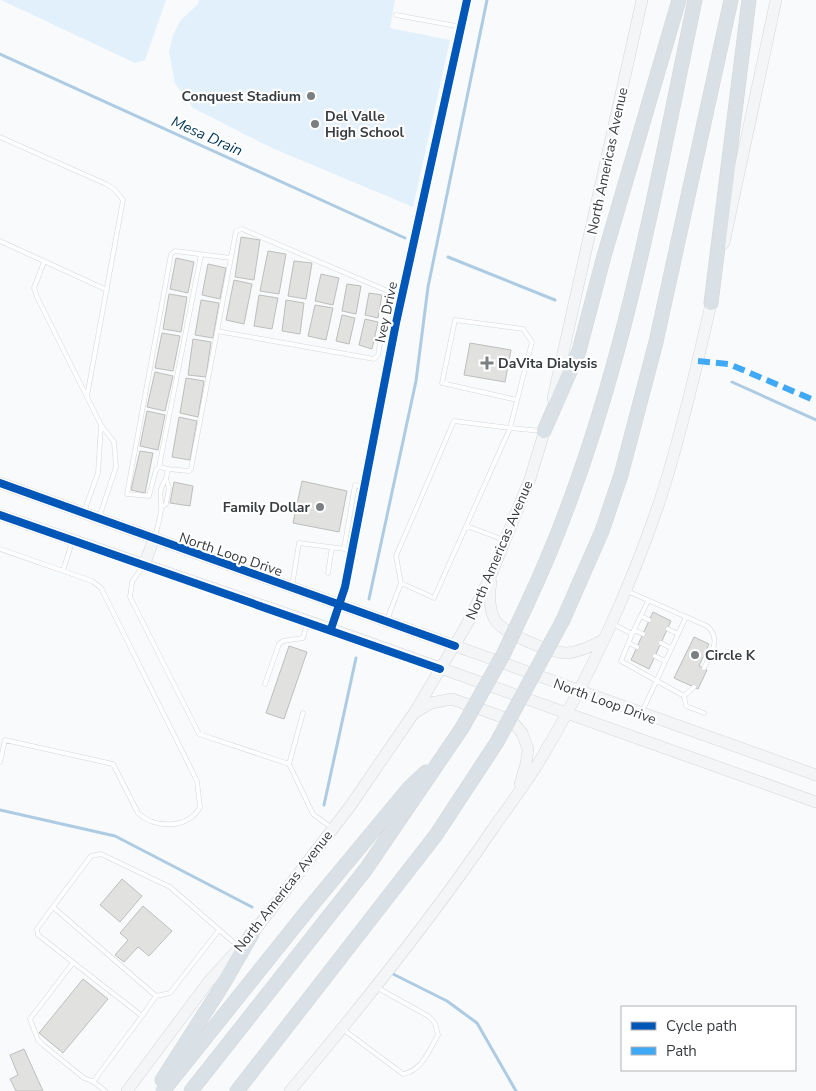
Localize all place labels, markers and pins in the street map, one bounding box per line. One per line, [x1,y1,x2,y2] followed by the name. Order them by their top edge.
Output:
[182,87,301,106] place label: Conquest Stadium
[305,90,317,102] marker: Conquest Stadium
[325,107,405,142] place label: Del Valle High School
[309,118,321,130] marker: Del Valle High School
[498,354,597,373] place label: DaVita Dialysis
[480,356,494,370] marker: DaVita Dialysis
[223,498,310,517] place label: Family Dollar
[314,501,326,513] marker: Family Dollar
[705,646,756,665] place label: Circle K
[689,649,701,661] marker: Circle K

